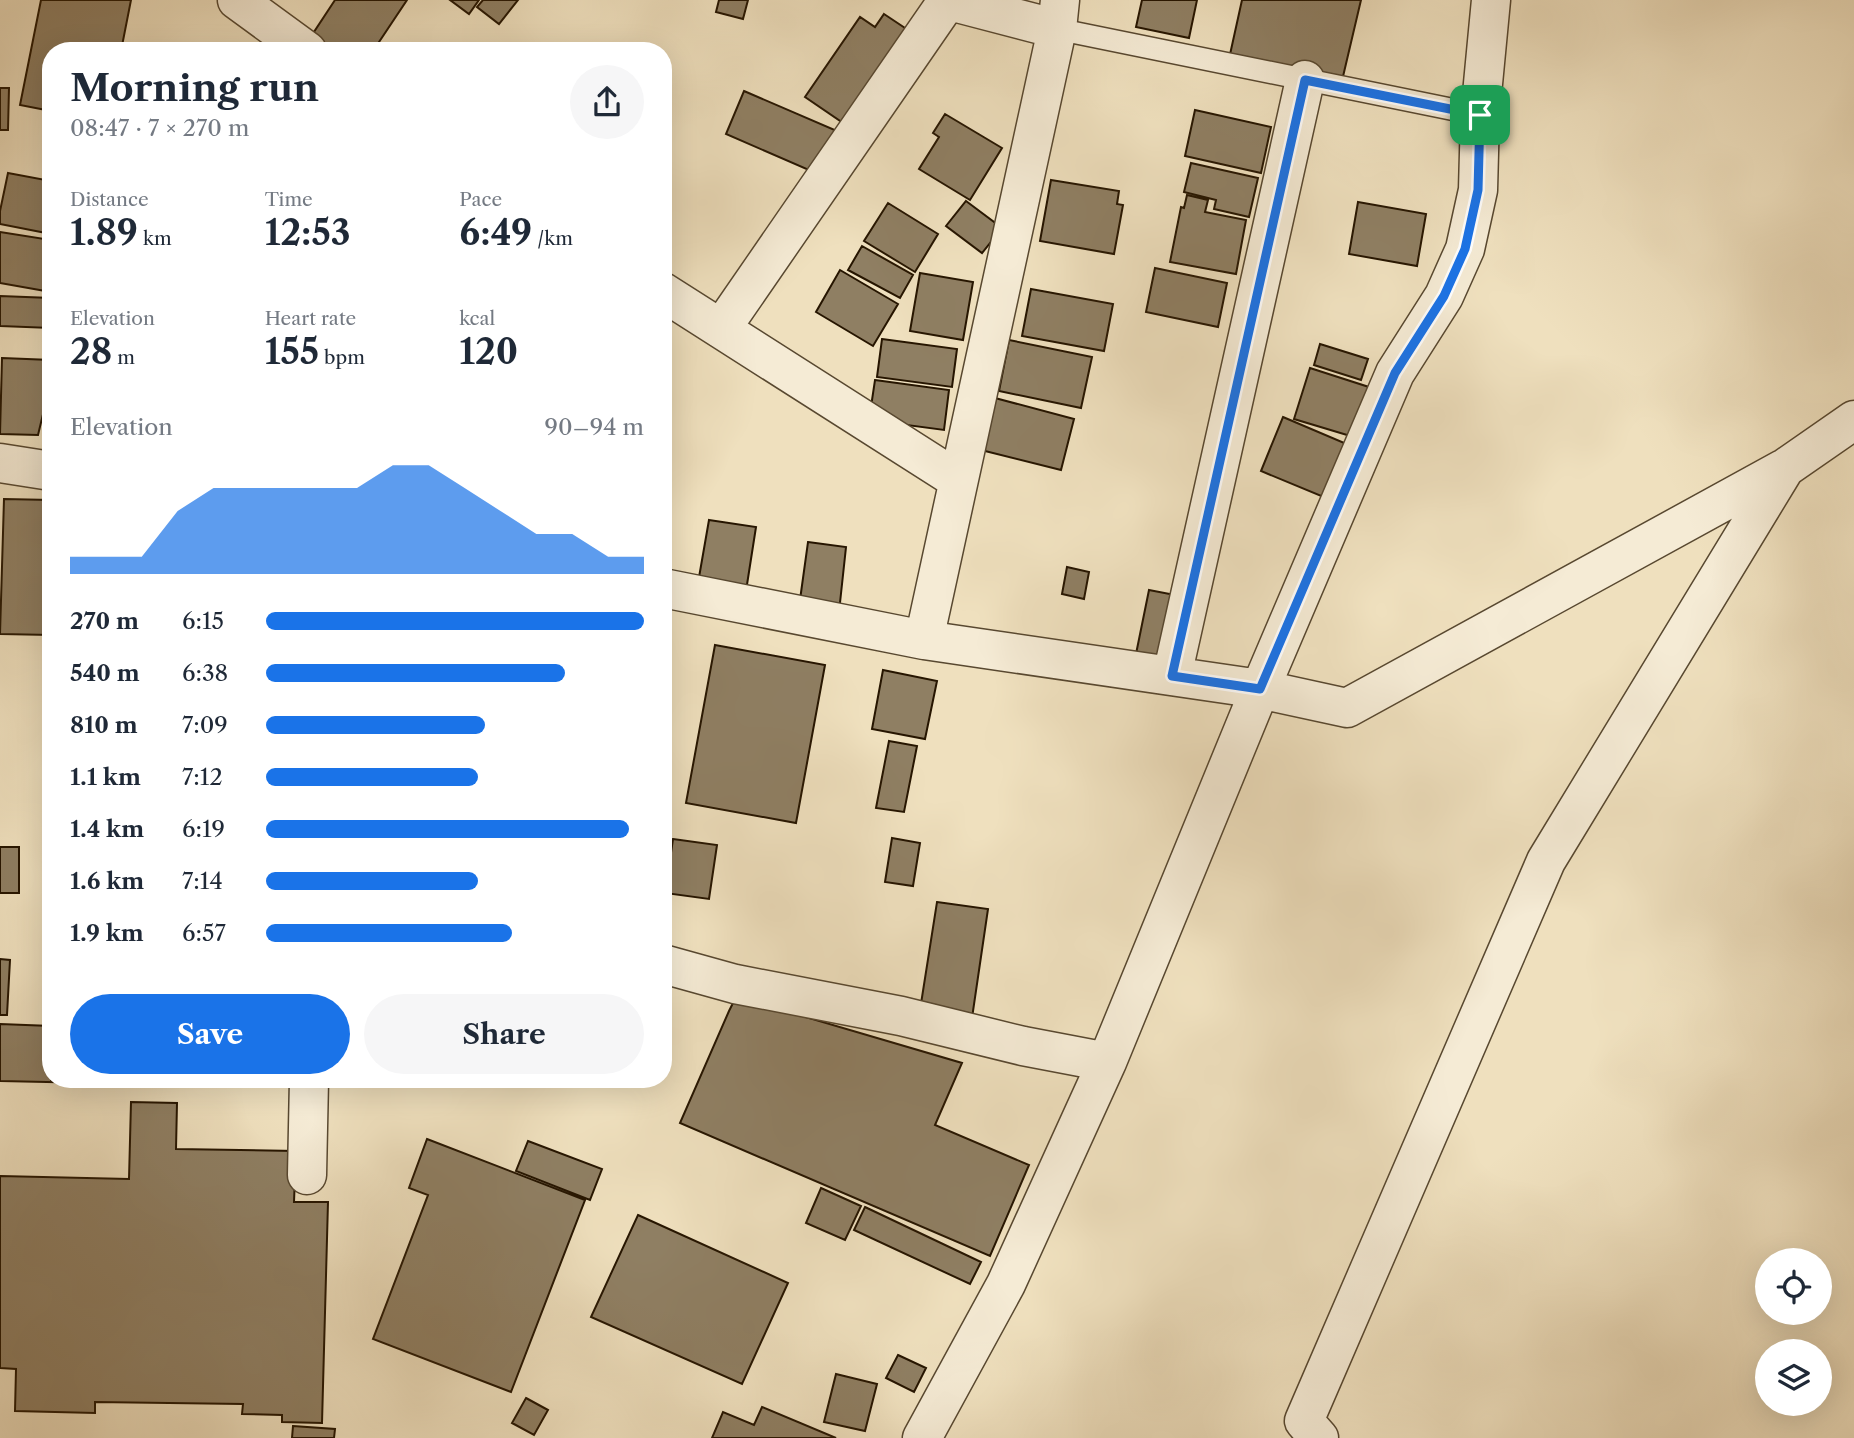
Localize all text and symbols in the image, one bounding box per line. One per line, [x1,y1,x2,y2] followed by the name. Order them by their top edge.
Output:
[70,64,319,111] text: Morning run
[570,65,644,139] button: share
[1450,85,1510,145] pin
[1461,96,1499,134] icon: arrive
[70,114,249,142] text: 08:47 · 7 × 270 m
[70,188,149,211] text: Distance
[265,188,313,211] text: Time
[459,188,502,211] text: Pace
[70,211,138,254] text: 1.89
[265,211,351,254] text: 12:53
[459,211,532,254] text: 6:49
[138,227,172,250] text: km
[532,227,573,250] text: /km
[70,307,155,330] text: Elevation
[265,307,356,330] text: Heart rate
[459,307,495,330] text: kcal
[70,330,112,373] text: 28
[265,330,319,373] text: 155
[459,330,518,373] text: 120
[112,346,135,369] text: m
[319,346,365,369] text: bpm
[70,413,173,441] text: Elevation
[545,413,644,441] text: 90–94 m
[70,607,139,635] text: 270 m
[182,607,224,635] text: 6:15
[70,659,140,687] text: 540 m
[182,659,228,687] text: 6:38
[70,711,138,739] text: 810 m
[182,711,228,739] text: 7:09
[70,763,141,791] text: 1.1 km
[182,763,223,791] text: 7:12
[70,815,144,843] text: 1.4 km
[182,815,225,843] text: 6:19
[70,867,144,895] text: 1.6 km
[182,867,223,895] text: 7:14
[70,919,144,947] text: 1.9 km
[182,919,226,947] text: 6:57
[70,994,350,1074] button: Save
[364,994,644,1074] button: Share
[1755,1248,1832,1416] map controls
[1755,1248,1832,1325] button: locate
[1755,1339,1832,1416] button: layers

